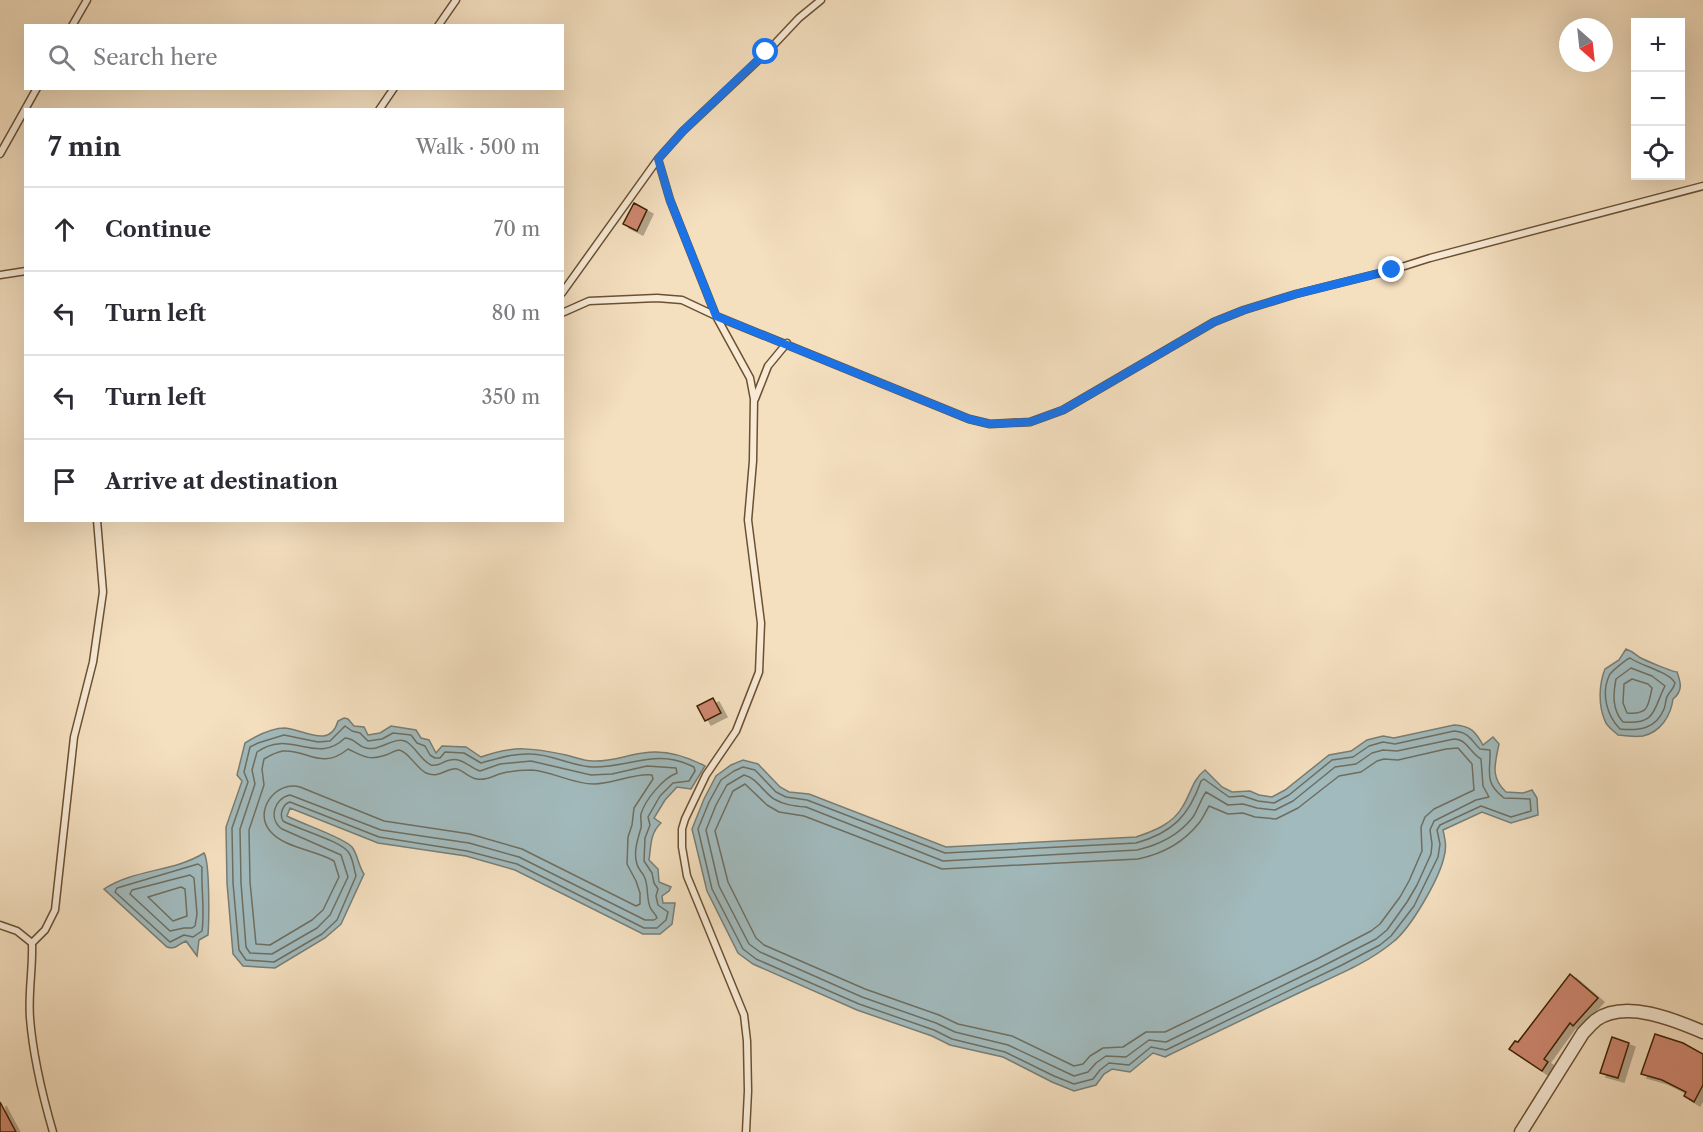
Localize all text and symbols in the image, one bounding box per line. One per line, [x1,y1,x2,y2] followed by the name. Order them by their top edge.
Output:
[1559,18,1613,72] north arrow
[1631,18,1685,180] map controls
[1631,18,1685,72] button: +
[24,24,564,90] search box
[752,38,778,64] route start
[45,41,78,74] icon: search
[93,44,218,71] text: Search here
[1631,72,1685,126] button: −
[1631,126,1685,180] button: locate
[48,131,121,163] text: 7 min
[416,135,540,159] text: Walk · 500 m
[48,213,81,246] icon: ahead
[105,216,211,243] text: Continue
[494,217,540,241] text: 70 m
[1378,256,1404,282] route end
[48,297,81,330] icon: left
[105,300,206,327] text: Turn left
[492,301,540,325] text: 80 m
[48,381,81,414] icon: left
[105,384,206,411] text: Turn left
[482,385,540,409] text: 350 m
[48,465,81,498] icon: arrive
[105,468,338,495] text: Arrive at destination

